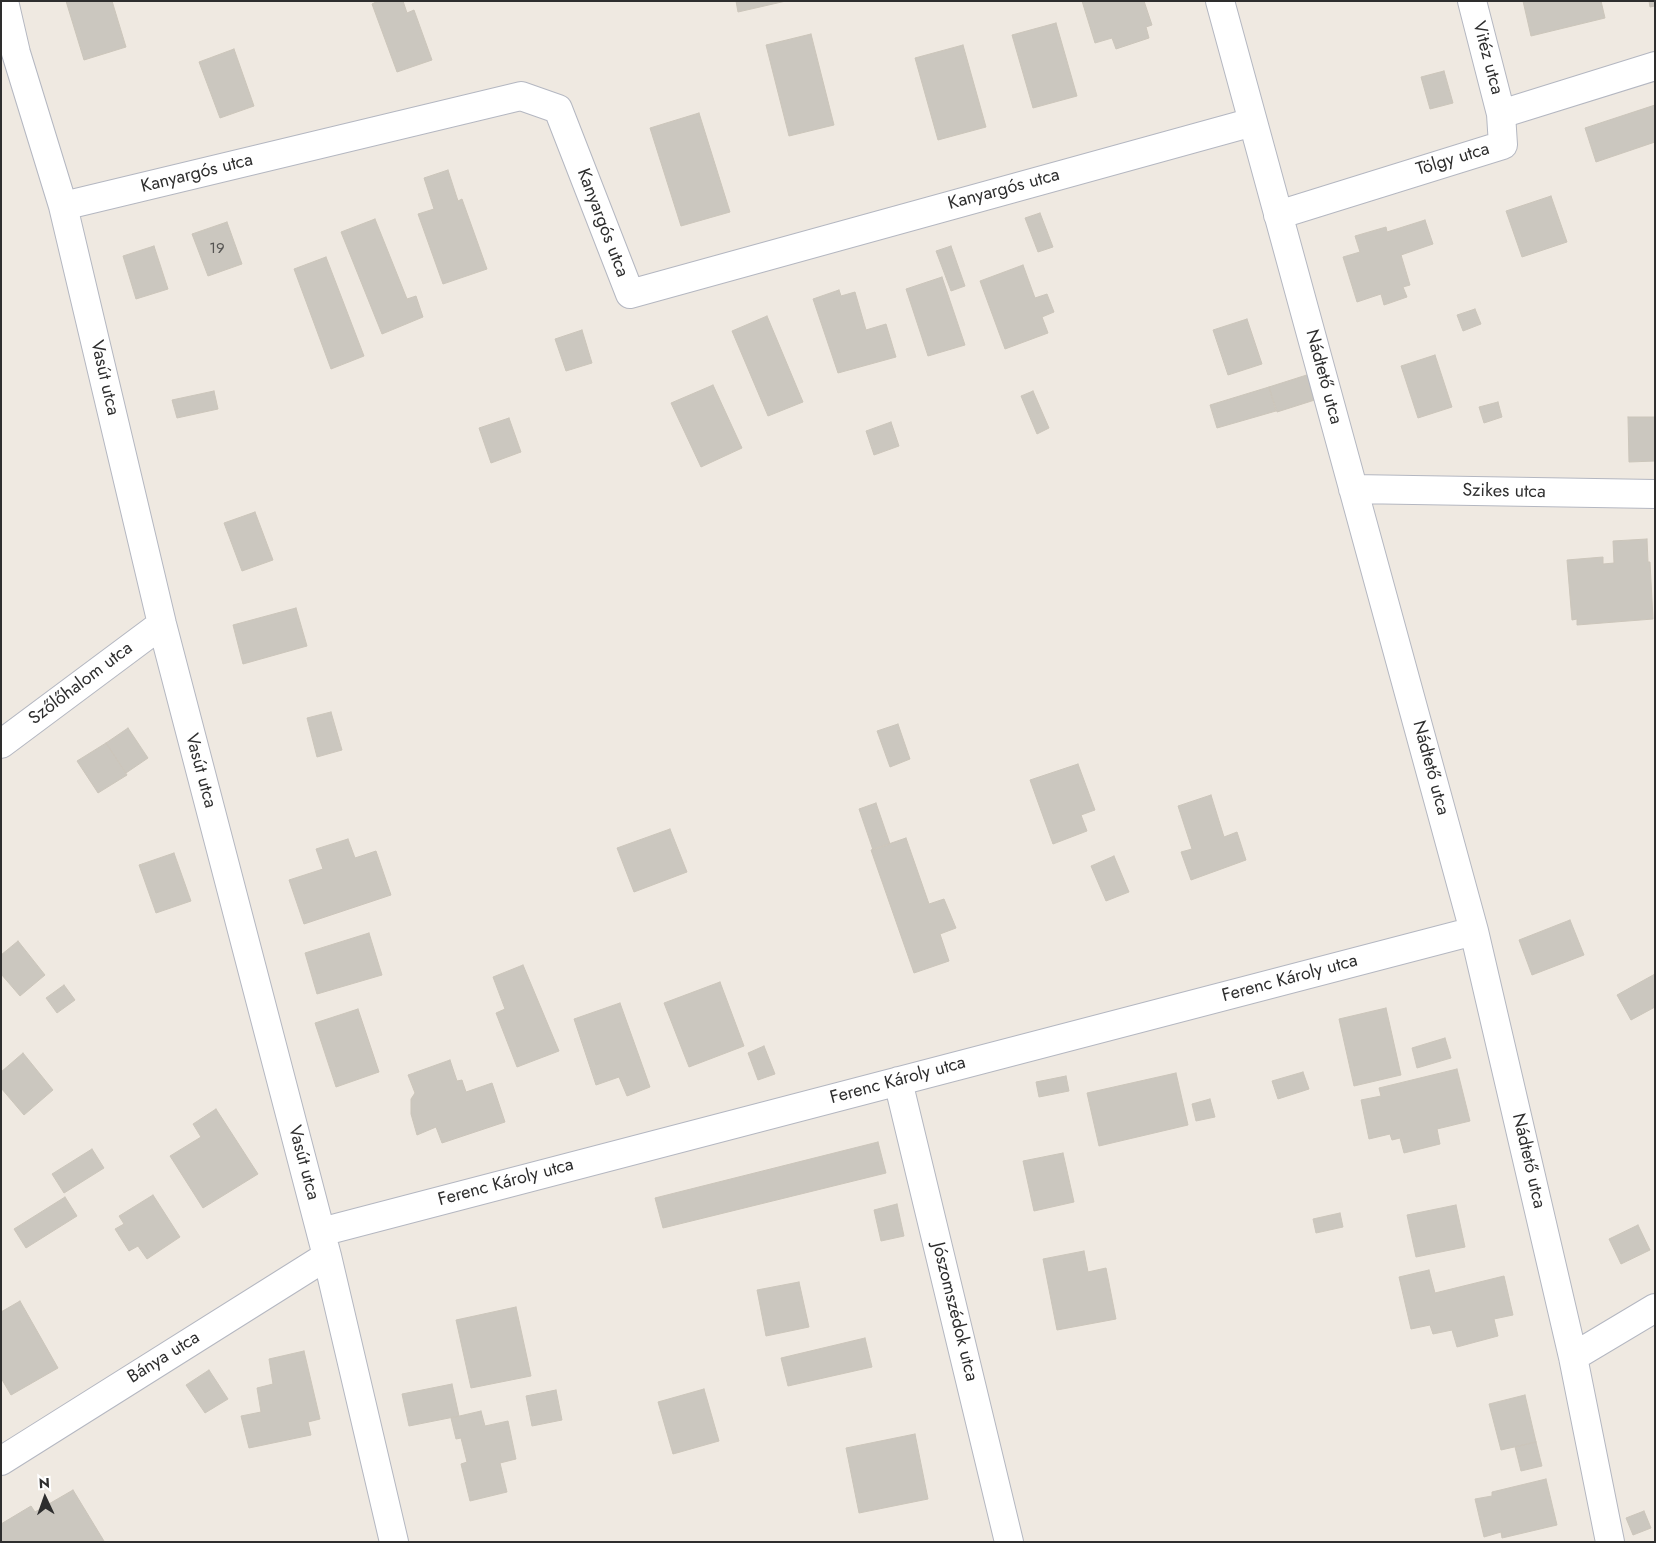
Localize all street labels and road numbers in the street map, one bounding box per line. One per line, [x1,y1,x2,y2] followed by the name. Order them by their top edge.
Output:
[1467,19,1507,97] street label: Vitéz utca
[1414,139,1492,181] street label: Tölgy utca
[139,150,255,198] street label: Kanyargós utca
[946,165,1062,215] street label: Kanyargós utca
[571,166,633,280] street label: Kanyargós utca
[1300,327,1346,427] street label: Nádtető utca
[85,338,123,418] street label: Vasút utca
[1462,480,1546,504] street label: Szikes utca
[25,638,137,730] street label: Szőlőhalom utca
[1407,718,1453,818] street label: Nádtető utca
[180,731,220,811] street label: Vasút utca
[1220,951,1360,1007] street label: Ferenc Károly utca
[828,1053,968,1109] street label: Ferenc Károly utca
[1507,1111,1549,1211] street label: Nádtető utca
[283,1123,323,1203] street label: Vasút utca
[436,1155,576,1211] street label: Ferenc Károly utca
[926,1240,982,1384] street label: Jószomszédok utca
[124,1327,204,1389] street label: Bánya utca

